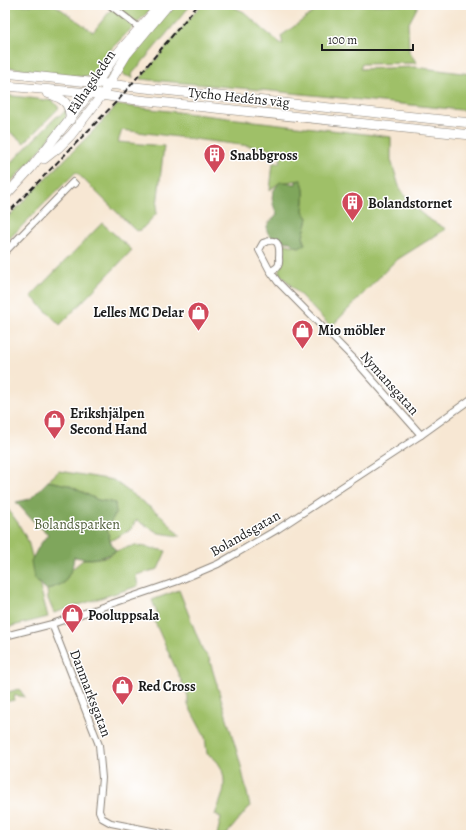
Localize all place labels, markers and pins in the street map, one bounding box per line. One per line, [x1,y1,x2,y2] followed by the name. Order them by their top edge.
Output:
[201,142,227,175] building icon: Snabbgross
[230,146,298,165] place label: Snabbgross
[340,190,366,223] building icon: Bolandstornet
[368,194,452,213] place label: Bolandstornet
[186,299,212,332] shop icon: Lelles MC Delar
[93,303,184,322] place label: Lelles MC Delar
[290,317,316,350] shop icon: Mio möbler
[318,321,386,340] place label: Mio möbler
[70,404,148,439] place label: Erikshjälpen Second Hand
[42,408,68,441] shop icon: Erikshjälpen Second Hand
[59,602,85,635] shop icon: Pooluppsala
[88,606,160,625] place label: Pooluppsala
[109,673,135,706] shop icon: Red Cross
[138,677,196,696] place label: Red Cross

